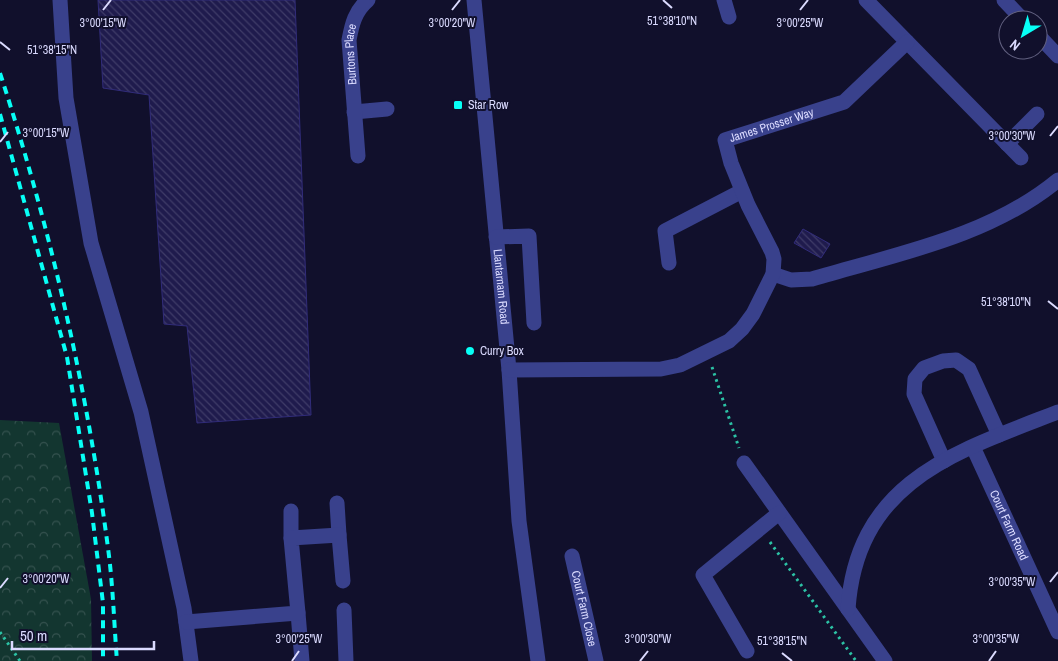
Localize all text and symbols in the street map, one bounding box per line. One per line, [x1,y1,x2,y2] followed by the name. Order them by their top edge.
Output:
[998,10,1048,60] north arrow
[647,13,697,29] text: 51°38'10"N
[80,15,127,31] text: 3°00'15"W
[429,15,476,31] text: 3°00'20"W
[777,15,824,31] text: 3°00'25"W
[341,22,360,86] street label: Burtons Place
[1006,36,1024,55] text: N
[27,42,77,58] text: 51°38'15"N
[468,97,509,113] place label: Star Row
[452,99,464,111] marker: Star Row
[727,104,816,146] street label: James Prosser Way
[23,125,70,141] text: 3°00'15"W
[989,128,1036,144] text: 3°00'30"W
[490,248,513,325] street label: Llantarnam Road
[981,294,1031,310] text: 51°38'10"N
[480,343,524,359] place label: Curry Box
[464,345,476,357] marker: Curry Box
[986,487,1032,563] street label: Court Farm Road
[568,569,600,648] street label: Court Farm Close
[23,571,70,587] text: 3°00'20"W
[989,574,1036,590] text: 3°00'35"W
[12,618,155,650] scale bar
[20,625,47,646] text: 50 m
[276,631,323,647] text: 3°00'25"W
[625,631,672,647] text: 3°00'30"W
[973,631,1020,647] text: 3°00'35"W
[757,633,807,649] text: 51°38'15"N

